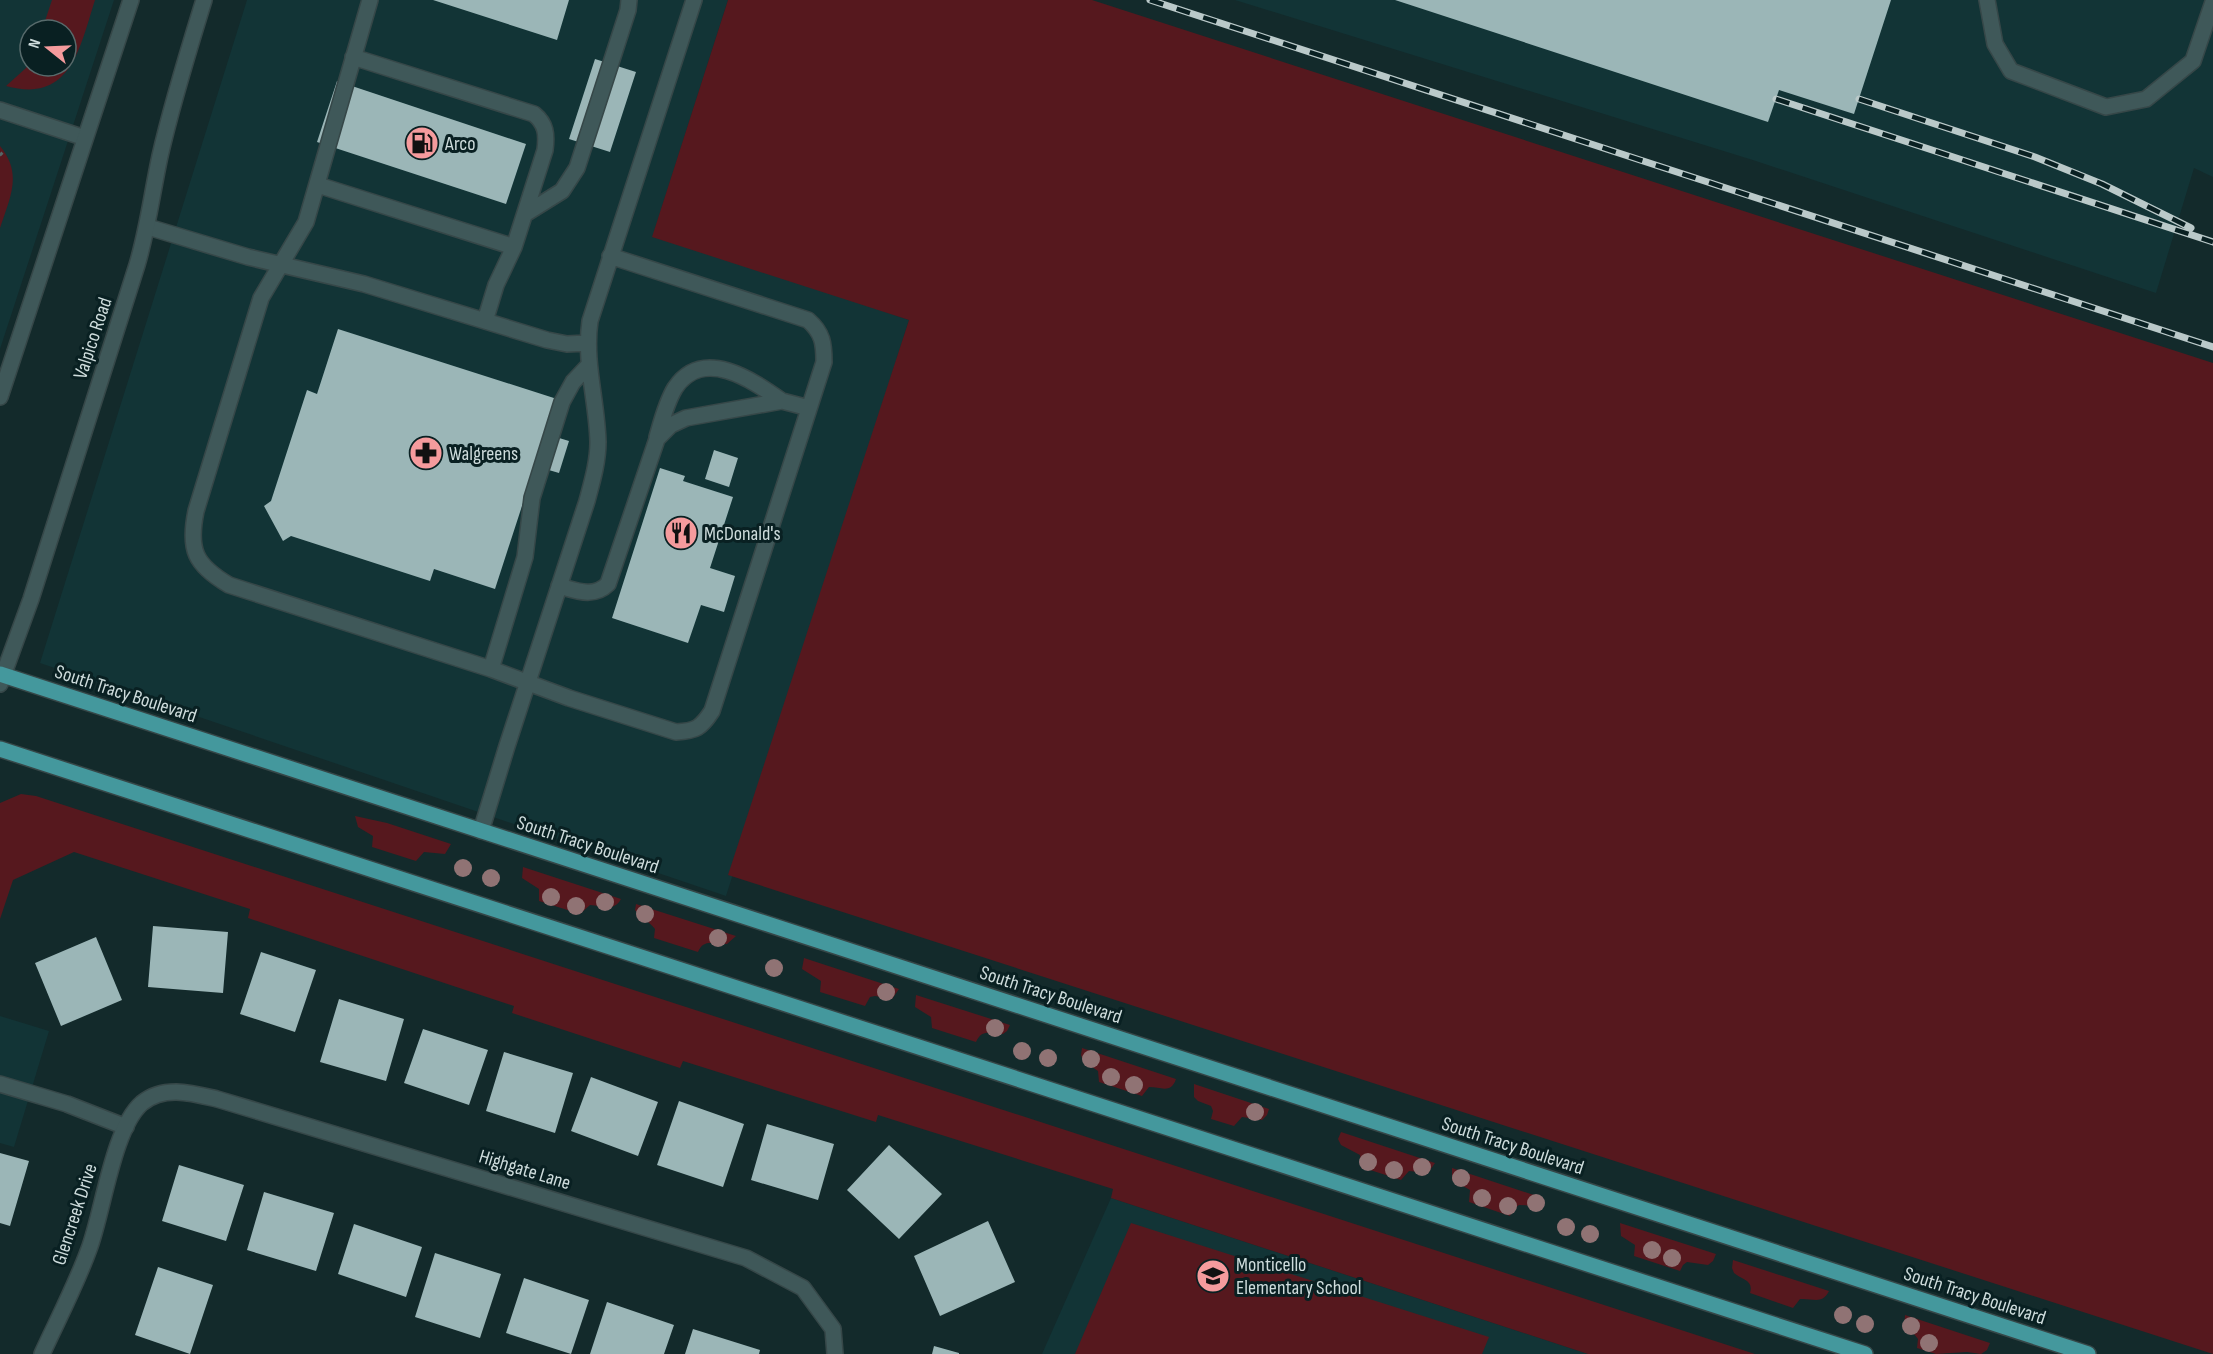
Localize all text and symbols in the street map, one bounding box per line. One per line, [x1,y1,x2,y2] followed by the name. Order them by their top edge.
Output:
[18,18,78,78] north arrow
[25,37,46,51] text: N
[404,125,440,161] fuel station icon: Arco
[444,132,476,156] place label: Arco
[68,294,117,382] street label: Valpico Road
[408,435,444,471] pharmacy icon: Walgreens
[449,442,518,466] place label: Walgreens
[663,515,699,551] restaurant icon: McDonald's
[704,522,781,546] place label: McDonald's
[52,660,200,728] street label: South Tracy Boulevard
[514,811,662,879] street label: South Tracy Boulevard
[977,961,1125,1029] street label: South Tracy Boulevard
[1439,1112,1587,1180] street label: South Tracy Boulevard
[476,1145,573,1195] street label: Highgate Lane
[47,1160,103,1268] street label: Glencreek Drive
[1236,1253,1362,1300] place label: Monticello Elementary School
[1195,1258,1231,1294] school or university icon: Monticello Elementary School
[1901,1262,2049,1330] street label: South Tracy Boulevard

